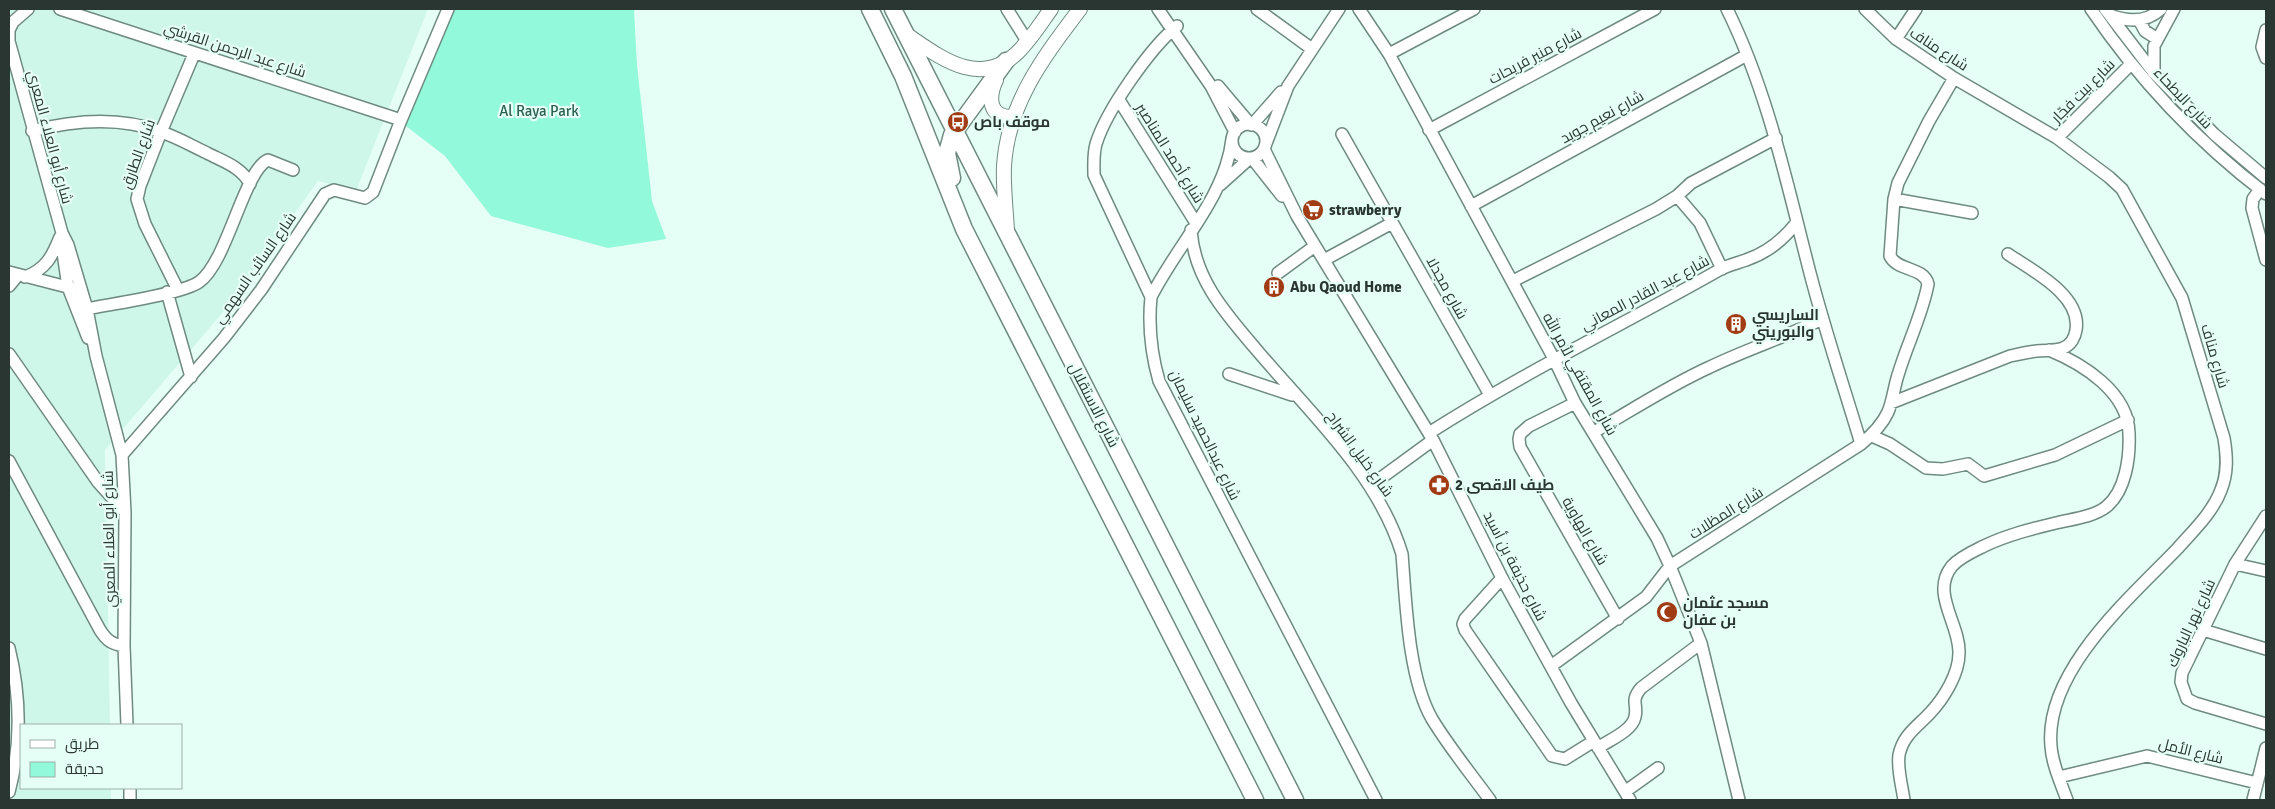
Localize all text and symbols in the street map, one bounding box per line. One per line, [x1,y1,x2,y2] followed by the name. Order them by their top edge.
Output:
[161,19,308,84] street label: شارع عبد الرحمن القرشي
[1905,23,1972,76] street label: شارع مناف
[1485,24,1586,90] street label: شارع منير فريحات
[2047,55,2120,129] street label: شارع بيت فجّار
[2148,63,2216,134] street label: شارع البطحاء
[21,68,77,206] street label: شارع أبو العلاء المعري
[1557,87,1648,149] street label: شارع نعيم جويد
[1130,98,1209,207] street label: شارع أحمد المناصير
[499,102,579,120] park label: Al Raya Park
[946,110,970,134] bus stop icon: موقف باص
[974,113,1050,131] place label: موقف باص
[117,117,161,192] street label: شارع الطارق
[1301,198,1325,222] supermarket icon: strawberry
[1329,201,1402,219] place label: strawberry
[210,209,303,329] street label: شارع السائب السهمي
[1578,251,1714,337] street label: شارع عبد القادر المعاني
[1421,254,1472,323] street label: شارع مجدلا
[1262,275,1286,299] building icon: Abu Qaoud Home
[1290,278,1402,296] place label: Abu Qaoud Home
[1752,306,1819,344] place label: الساريسي والبوريني
[1536,309,1622,440] street label: شارع المقتفي لأمر الله
[1724,312,1748,336] building icon: الساريسي والبوريني
[2195,322,2233,391] street label: شارع مناف
[1063,360,1123,451] street label: شارع الاستقلال
[1164,367,1244,504] street label: شارع عبدالحميد سليمان
[1321,408,1397,502] street label: شارع خليل الشراح
[98,470,122,608] street label: شارع أبو العلاء المعري
[1427,473,1451,497] pharmacy icon: طيف الاقصى 2
[1455,476,1554,494] place label: طيف الاقصى 2
[1686,483,1767,545] street label: شارع المظلات
[1557,494,1612,569] street label: شارع الهاوية
[1478,508,1551,625] street label: شارع حذيفة بن أسيد
[2163,576,2221,671] street label: شارع نهر الباروك
[1683,594,1769,629] place label: مسجد عثمان بن عفان
[1655,600,1679,624] mosque icon: مسجد عثمان بن عفان
[20,724,182,789] legend
[2156,734,2225,770] street label: شارع الأمل
[65,735,99,754] text: طريق
[65,760,104,778] text: حديقة

